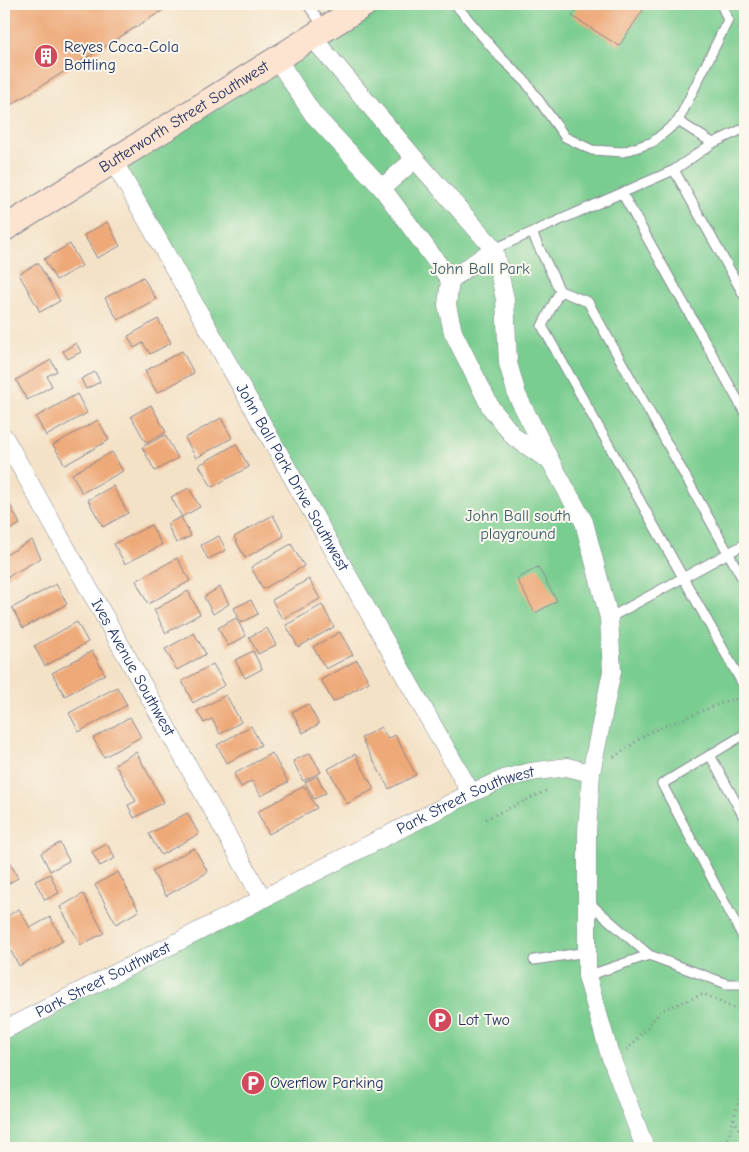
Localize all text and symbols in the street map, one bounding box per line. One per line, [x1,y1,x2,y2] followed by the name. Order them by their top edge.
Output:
[64,38,179,74] place label: Reyes Coca-Cola Bottling
[33,43,59,69] building icon: Reyes Coca-Cola Bottling
[96,57,272,176] street label: Butterworth Street Southwest
[430,260,530,278] park label: John Ball Park
[232,380,353,574] street label: John Ball Park Drive Southwest
[465,507,571,543] park label: John Ball south playground
[87,596,179,739] street label: Ives Avenue Southwest
[394,763,536,838] street label: Park Street Southwest
[33,938,174,1021] street label: Park Street Southwest
[427,1007,453,1033] parking icon: Lot Two
[458,1011,510,1029] place label: Lot Two
[240,1070,266,1096] parking icon: Overflow Parking
[270,1074,384,1092] place label: Overflow Parking

